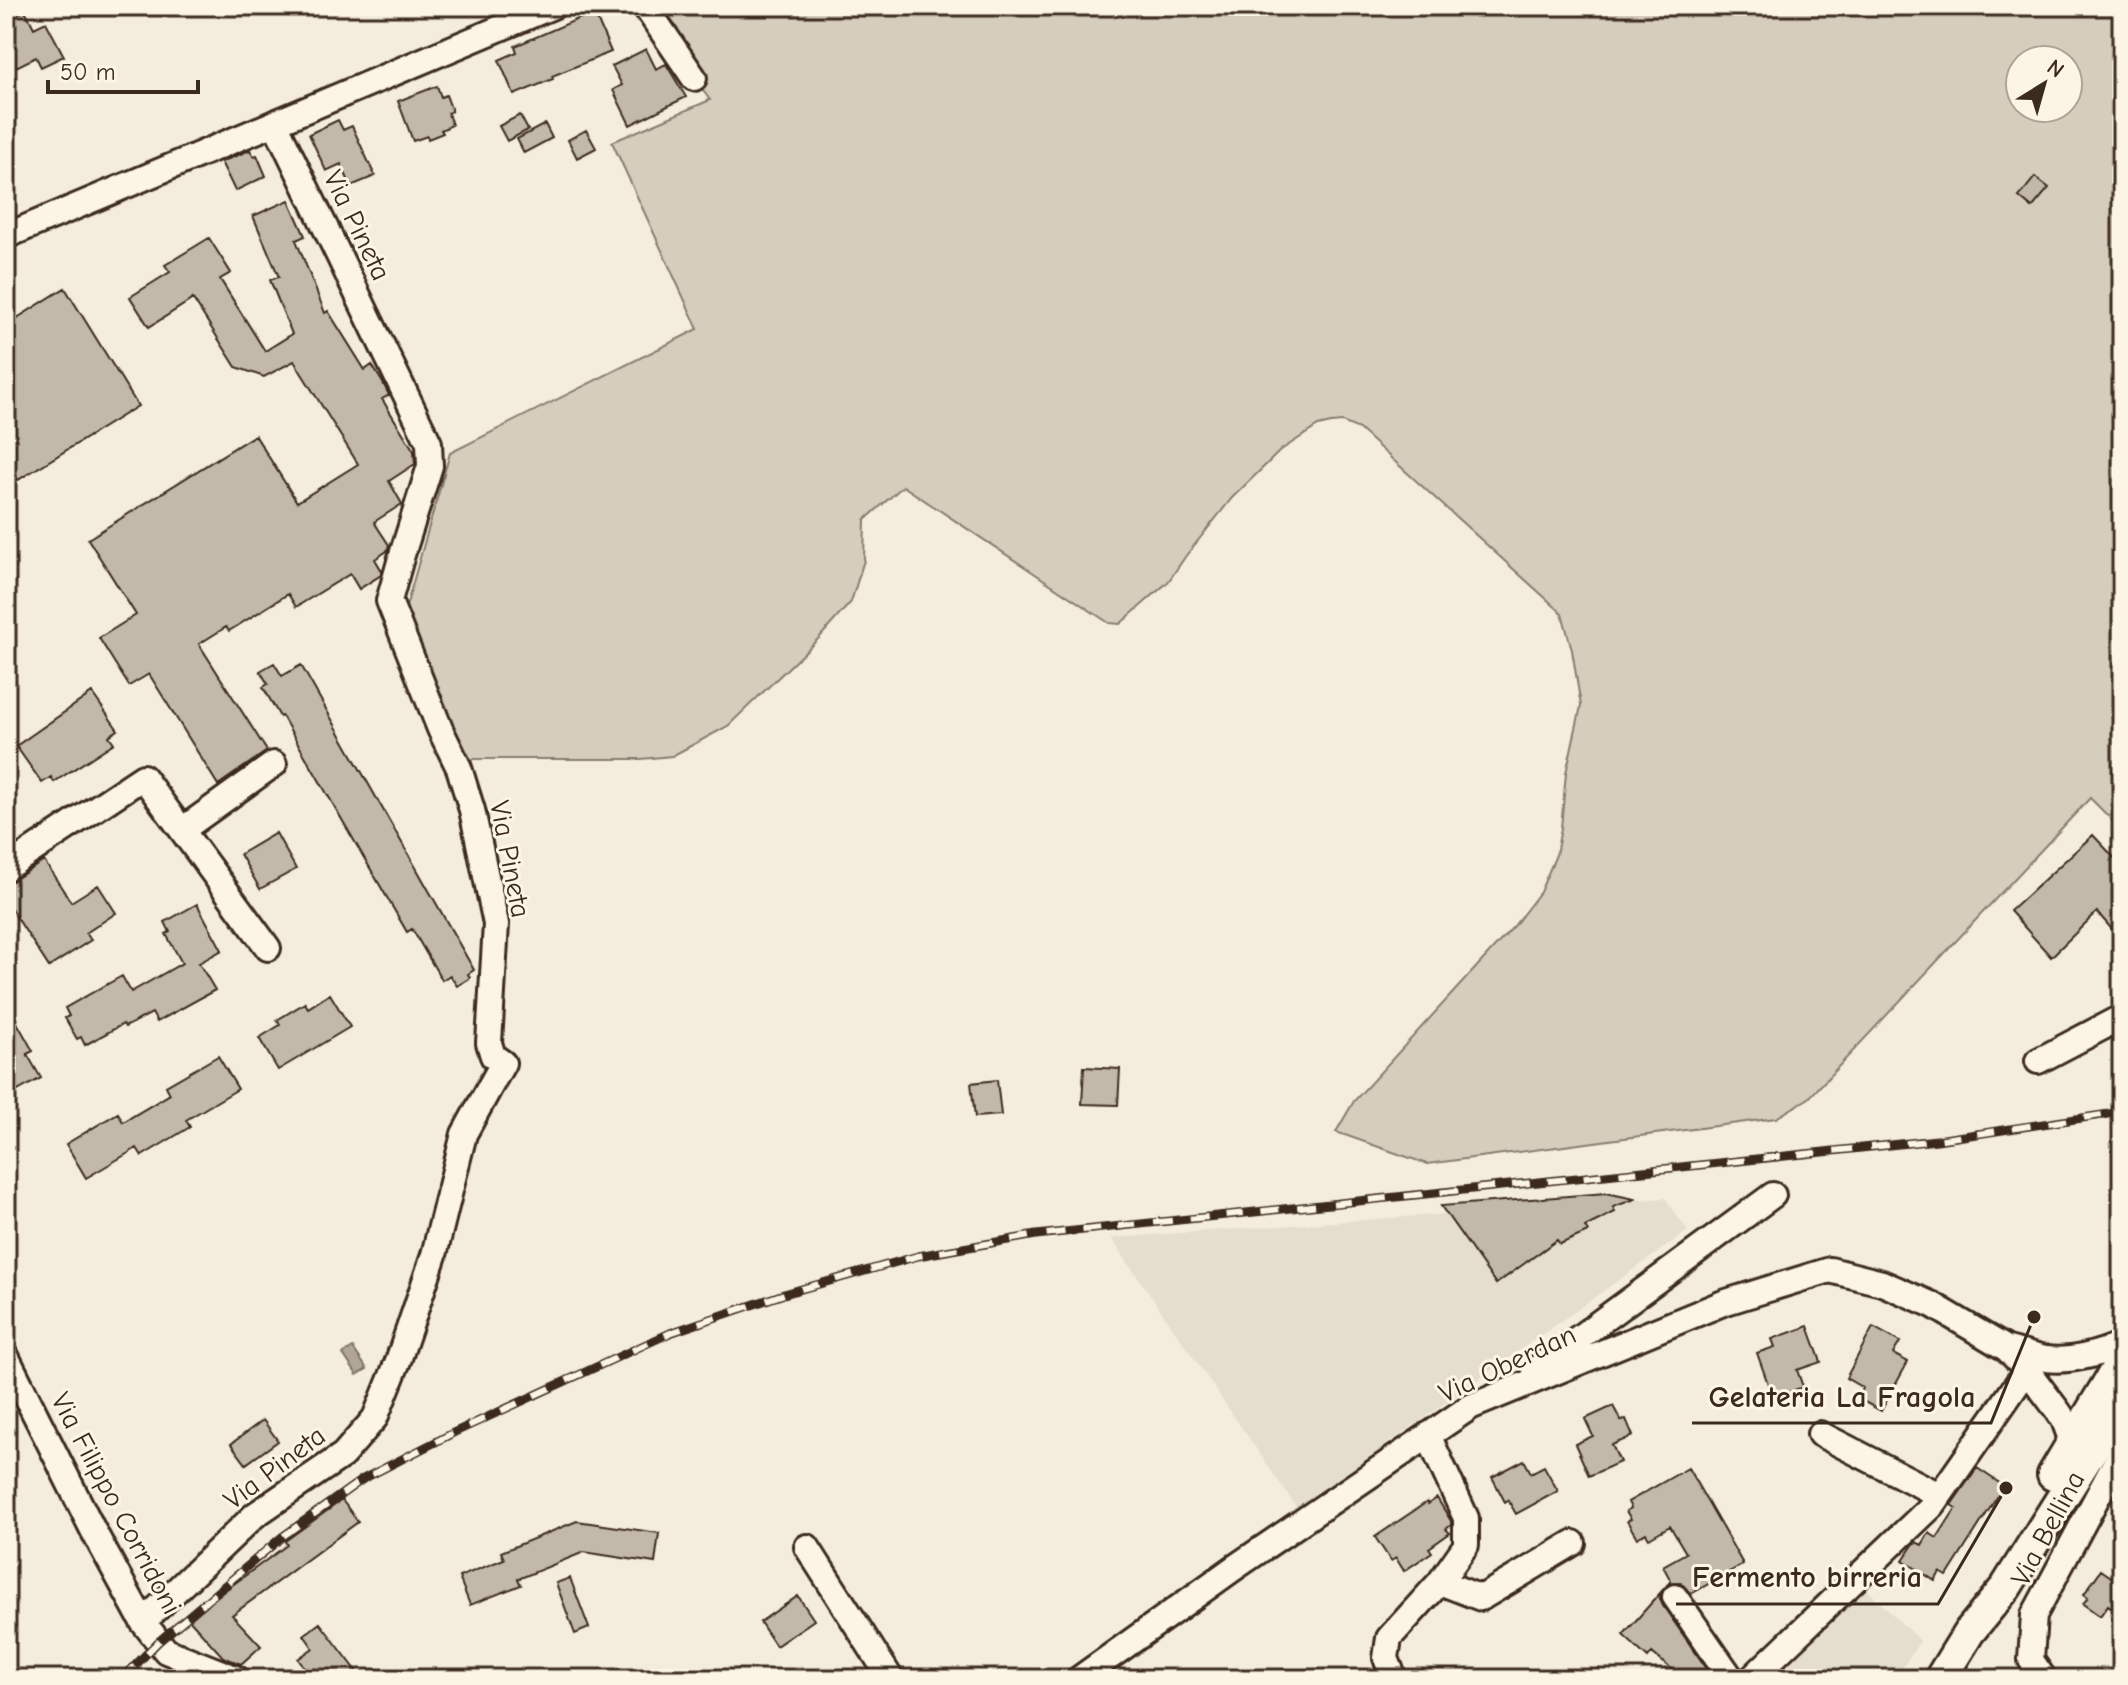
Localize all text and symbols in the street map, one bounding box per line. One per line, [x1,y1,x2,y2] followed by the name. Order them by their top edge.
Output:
[48,44,198,94] scale bar
[2004,44,2084,124] north arrow
[2042,54,2069,84] text: N
[60,58,116,86] text: 50 m
[317,165,397,286] street label: Via Pineta
[483,798,537,920] street label: Via Pineta
[1434,1318,1581,1410] street label: Via Oberdan
[1692,1369,1991,1423] callout: Gelateria La Fragola
[1709,1380,1975,1415] text: Gelateria La Fragola
[44,1387,188,1620] street label: Via Filippo Corridoni
[218,1419,331,1516] street label: Via Pineta
[2004,1466,2091,1591] street label: Via Bellina
[1676,1550,1938,1604] callout: Fermento birreria
[1692,1560,1922,1595] text: Fermento birreria

